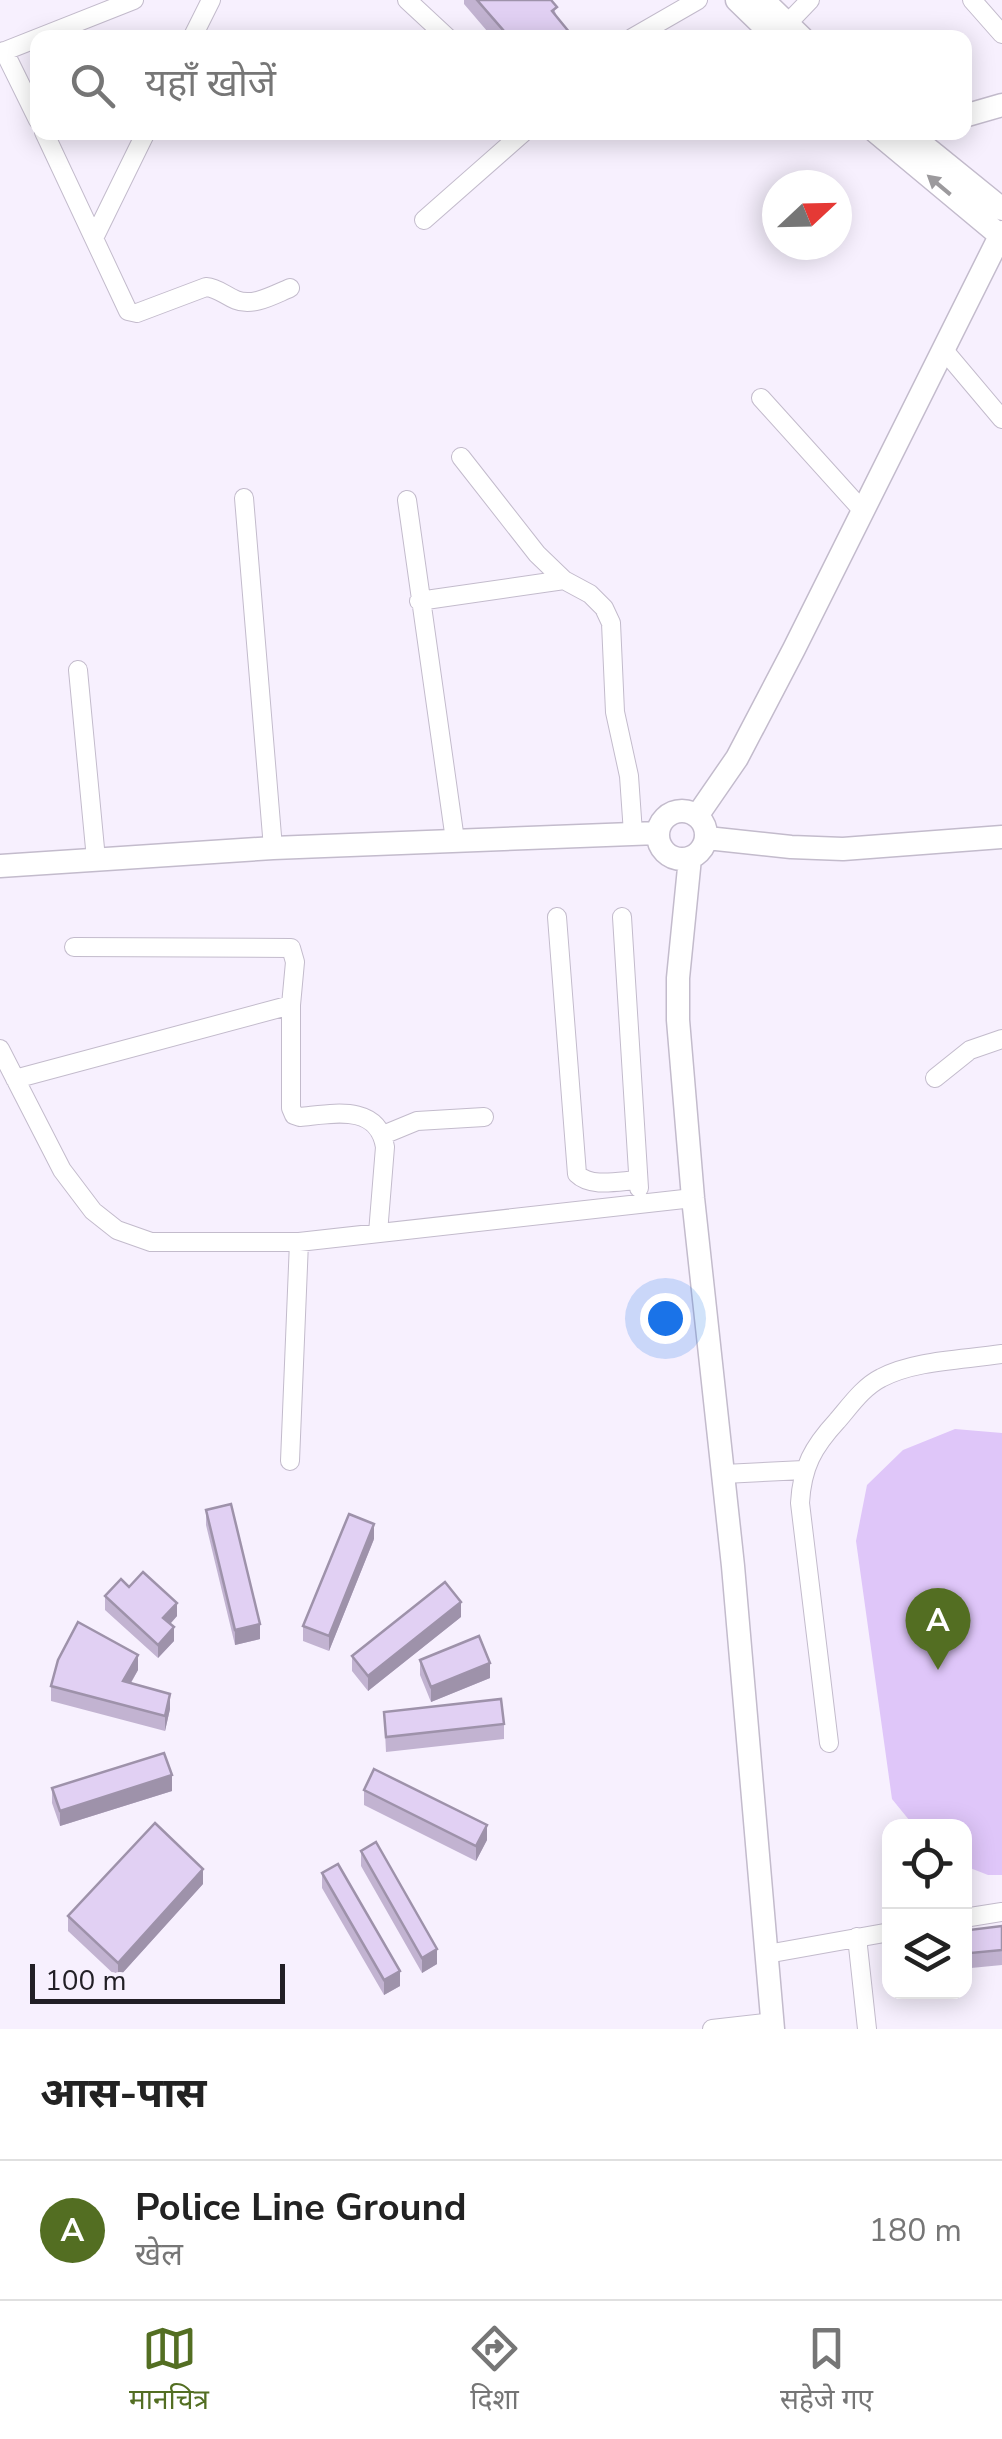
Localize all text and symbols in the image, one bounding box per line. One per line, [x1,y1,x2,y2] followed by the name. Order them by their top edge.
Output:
[30,30,972,140] search box
[65,58,120,113] icon: search
[145,58,276,109] text: यहाँ खोजें
[762,170,852,260] north arrow
[927,175,952,196] one-way arrow
[640,1293,691,1344] your location
[906,1588,970,1670] pin: A
[882,1819,972,1999] map controls
[882,1819,972,1909] button: locate
[882,1909,972,1999] button: layers
[30,1959,285,2004] scale bar
[45,1962,127,2000] text: 100 m
[40,2065,207,2122] text: आस-पास
[135,2182,467,2233] text: Police Line Ground
[61,2209,84,2252] text: A
[869,2209,962,2252] text: 180 m
[135,2233,183,2276] text: खेल
[129,2321,209,2420] tab: मानचित्र
[467,2321,522,2420] tab: दिशा
[780,2321,873,2420] tab: सहेजे गए

